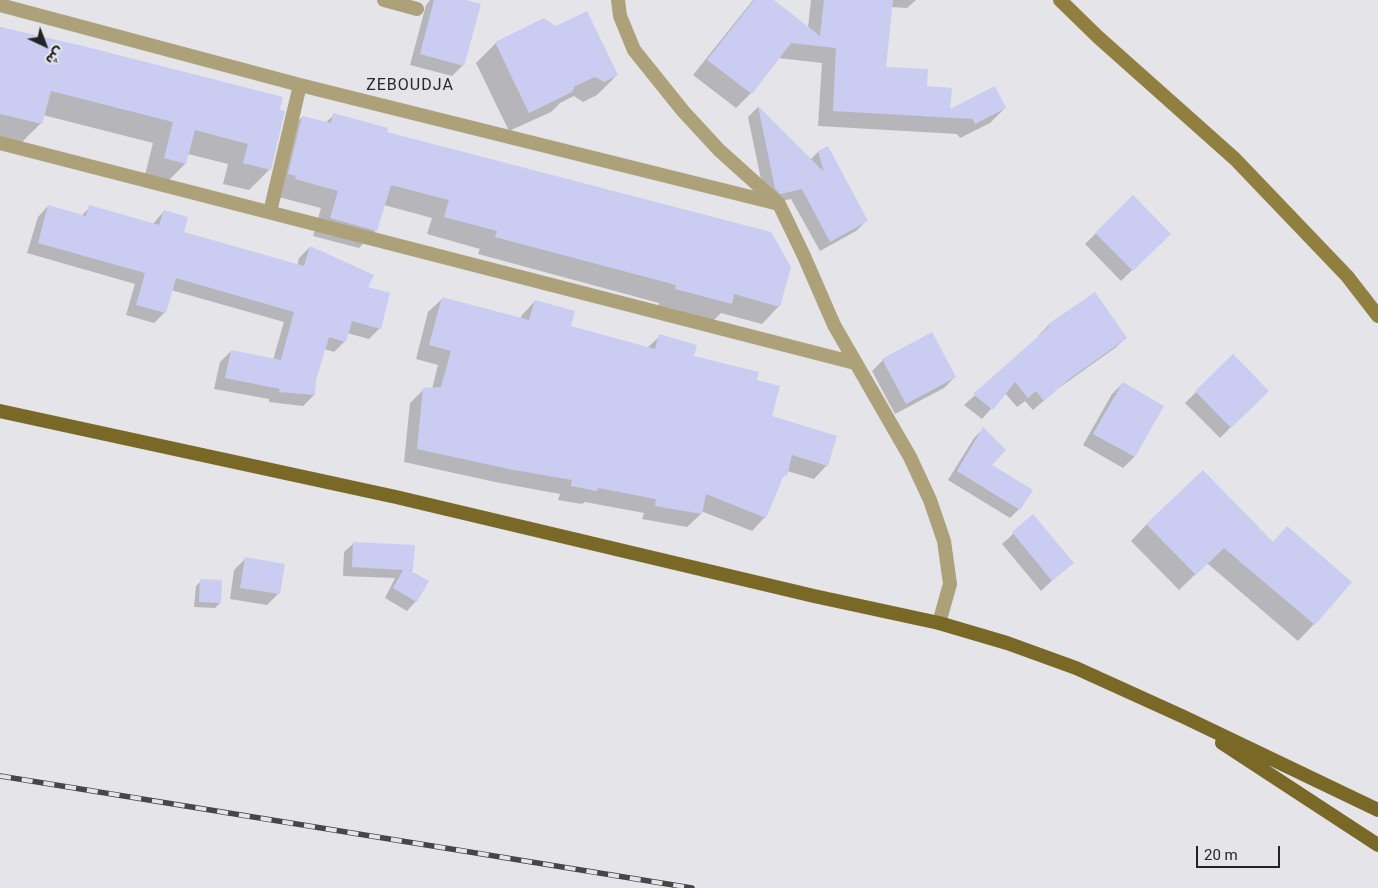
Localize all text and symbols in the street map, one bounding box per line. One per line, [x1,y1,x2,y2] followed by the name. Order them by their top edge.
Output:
[20,20,70,70] north arrow
[43,44,68,68] text: ش
[365,76,455,96] district label: ZEBOUDJA
[1198,836,1282,868] scale bar
[1204,846,1238,864] text: 20 m

